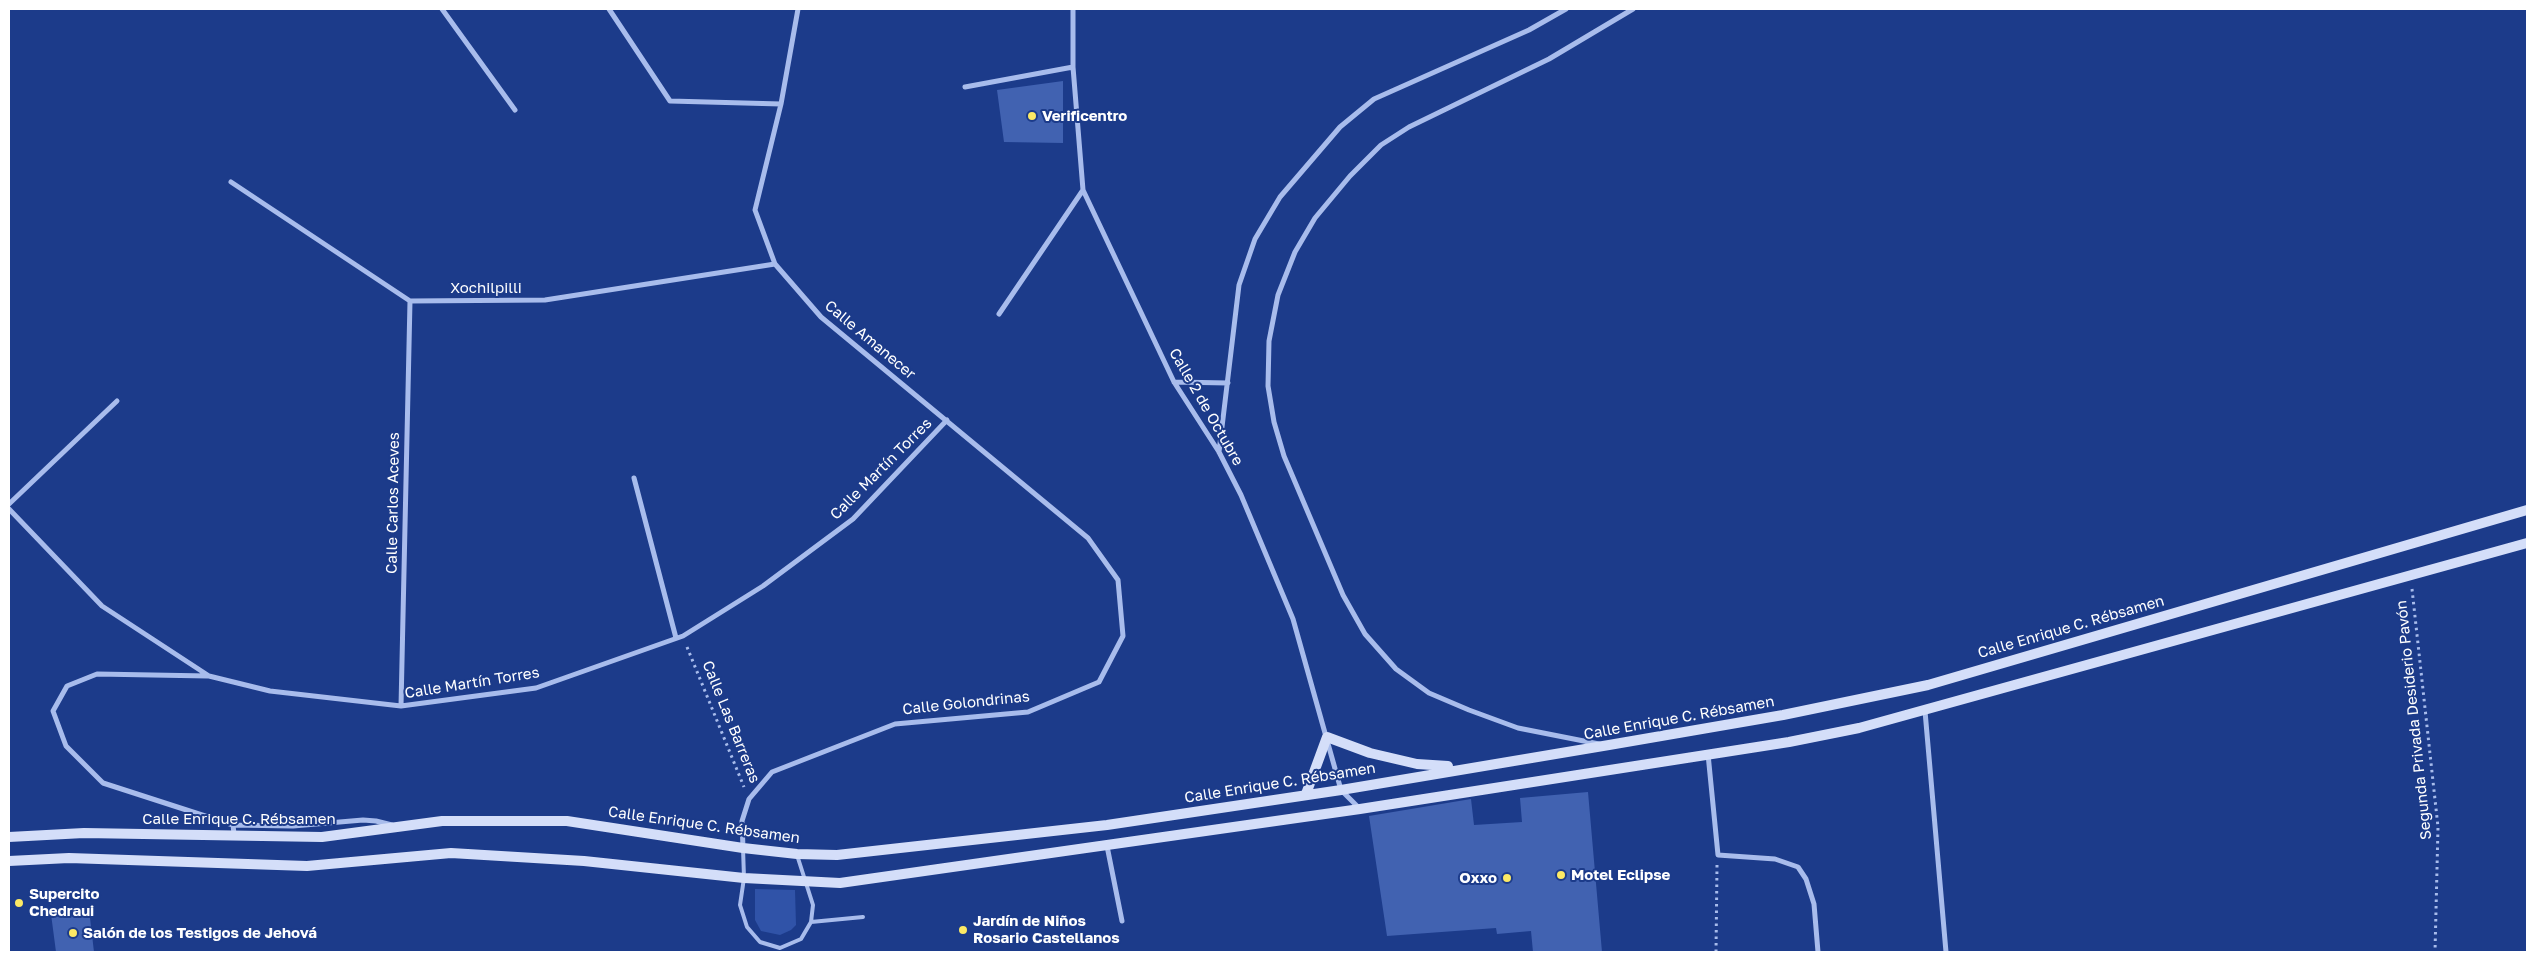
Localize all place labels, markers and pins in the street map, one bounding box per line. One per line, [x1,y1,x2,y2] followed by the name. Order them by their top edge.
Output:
[1042,107,1127,125] place label: Verificentro
[1026,110,1038,122] marker: Verificentro
[1571,866,1670,884] place label: Motel Eclipse
[1459,869,1497,887] place label: Oxxo
[1555,869,1567,881] marker: Motel Eclipse
[1501,872,1513,884] marker: Oxxo
[29,885,99,920] place label: Supercito Chedraui
[13,897,25,909] marker: Supercito Chedraui
[973,912,1120,947] place label: Jardín de Niños Rosario Castellanos
[83,924,317,942] place label: Salón de los Testigos de Jehová
[957,924,969,936] marker: Jardín de Niños Rosario Castellanos
[67,927,79,939] marker: Salón de los Testigos de Jehová

